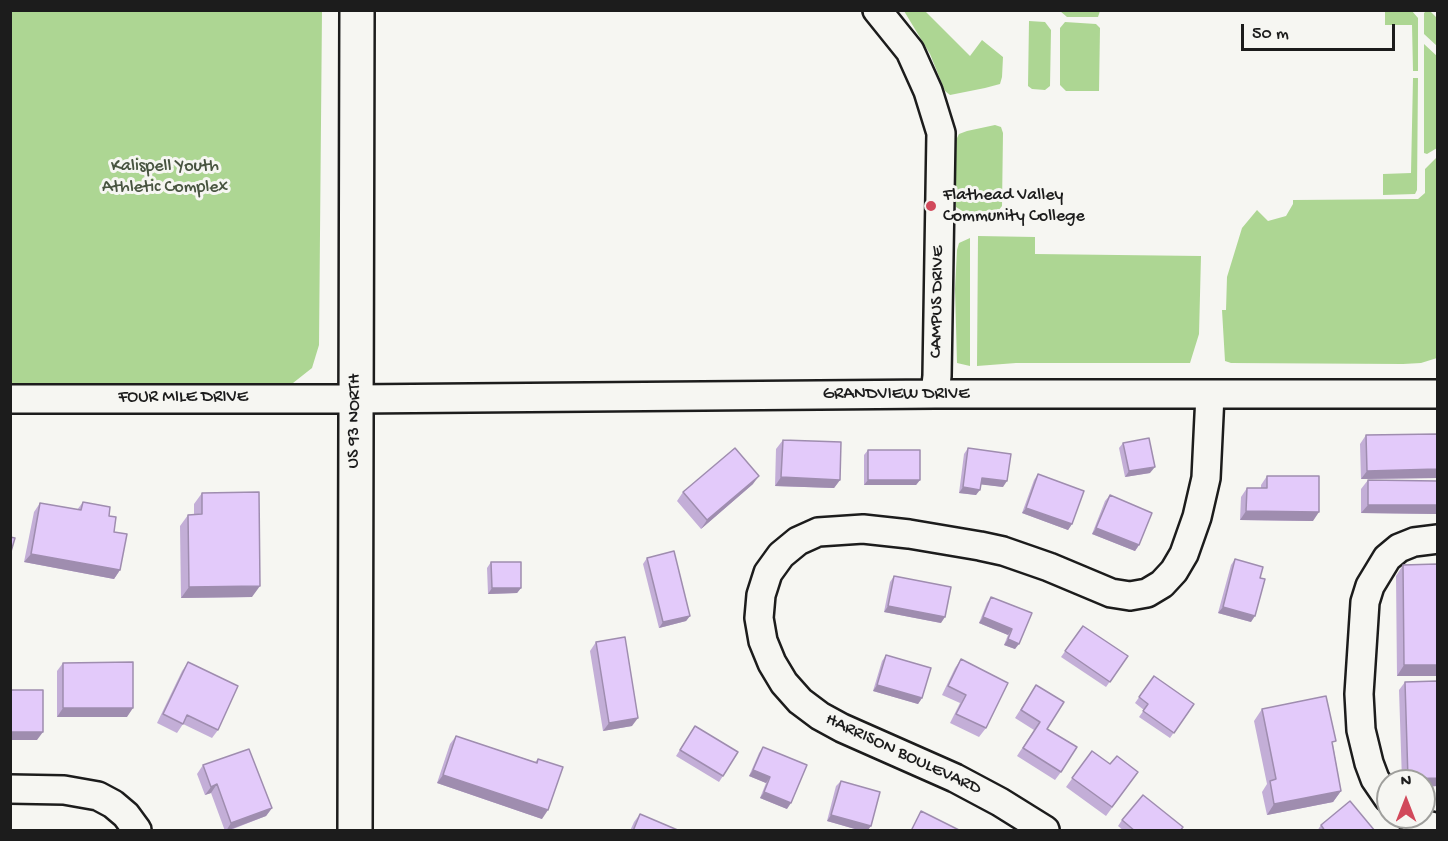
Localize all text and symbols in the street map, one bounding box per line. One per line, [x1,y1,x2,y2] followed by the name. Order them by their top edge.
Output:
[1244,12,1398,50] scale bar
[1252,24,1289,45] text: 50 m
[102,156,228,198] park label: Kalispell Youth Athletic Complex
[943,185,1085,228] place label: Flathead Valley Community College
[924,199,938,213] marker: Flathead Valley Community College
[926,246,950,358] street label: CAMPUS DRIVE
[343,373,367,469] street label: US 93 NORTH
[823,384,969,406] street label: GRANDVIEW DRIVE
[118,387,248,409] street label: FOUR MILE DRIVE
[822,709,984,801] street label: HARRISON BOULEVARD
[1376,769,1436,829] north arrow
[1401,773,1411,792] text: N

